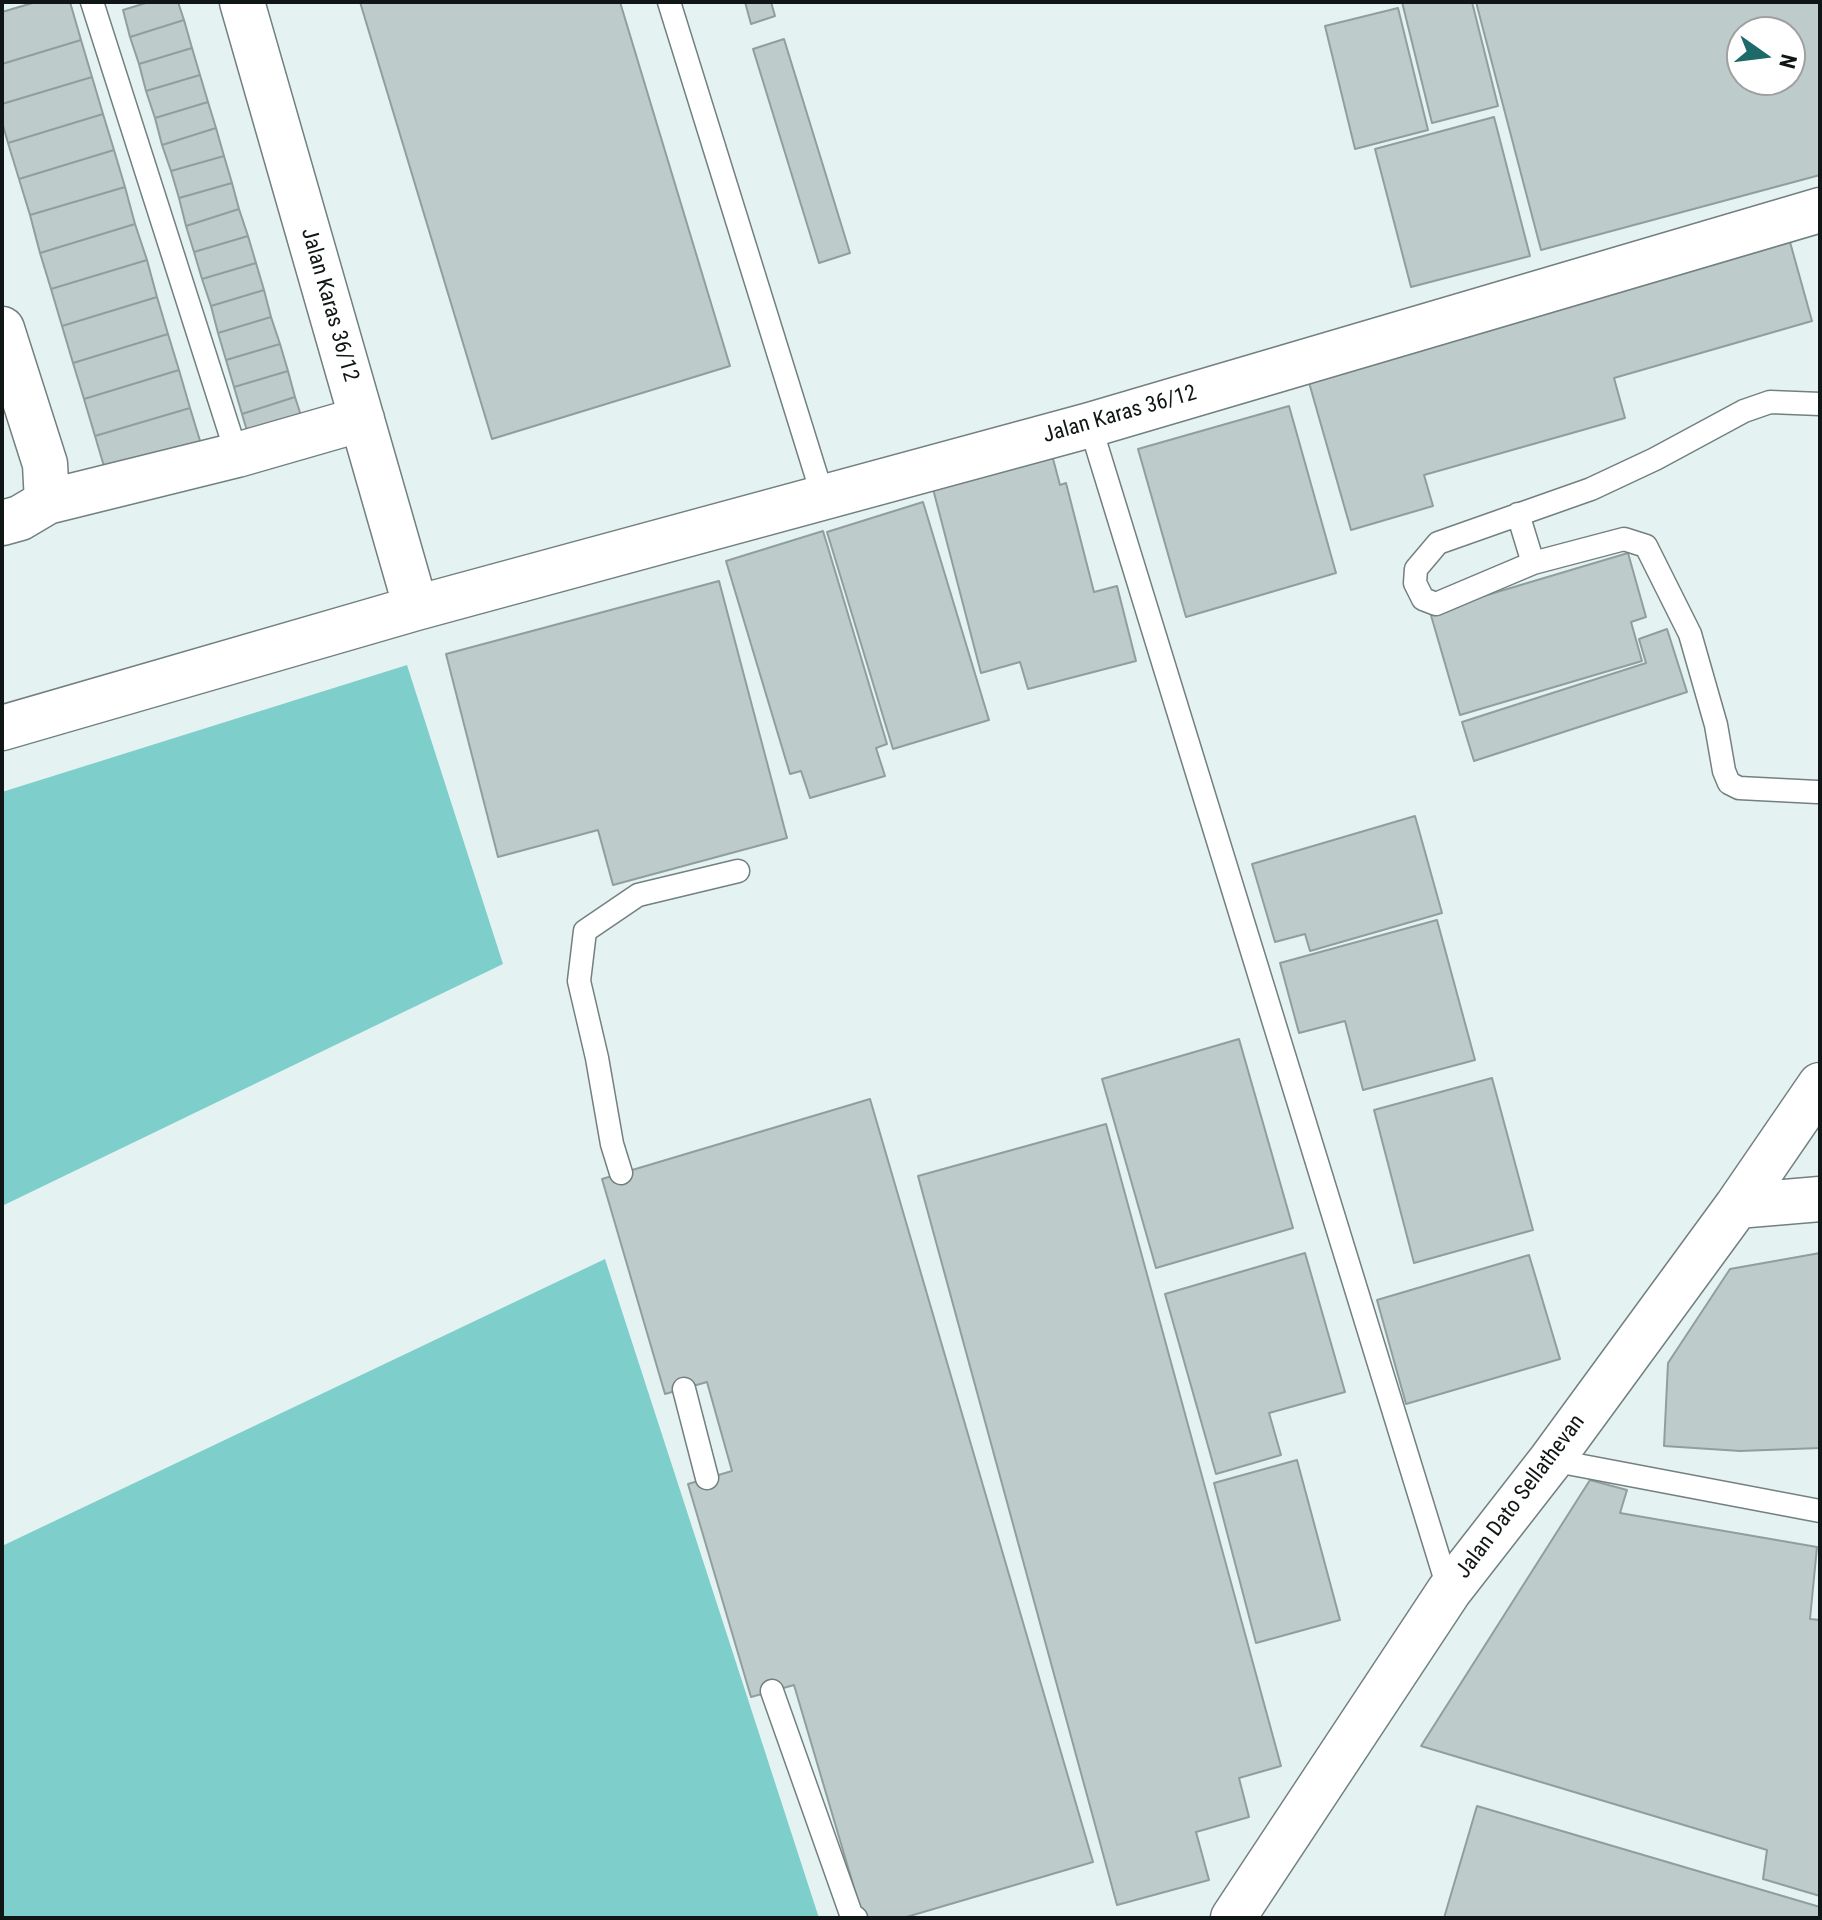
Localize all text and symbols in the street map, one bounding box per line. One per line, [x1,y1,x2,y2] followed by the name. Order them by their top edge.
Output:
[1726,16,1806,96] north arrow
[1774,52,1802,71] text: N
[294,225,364,385] street label: Jalan Karas 36/12
[1040,380,1200,450] street label: Jalan Karas 36/12
[1451,1410,1591,1584] street label: Jalan Dato Sellathevan

